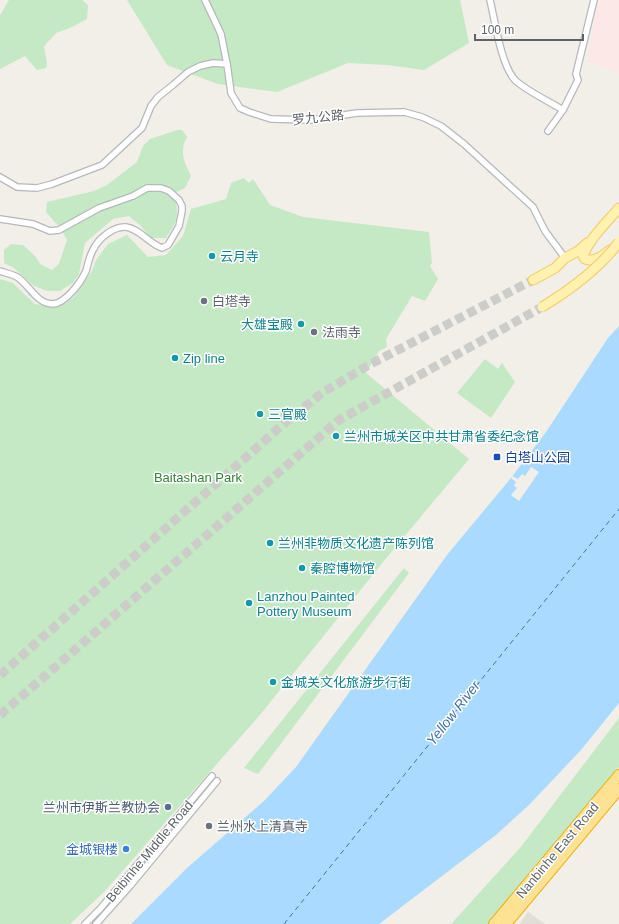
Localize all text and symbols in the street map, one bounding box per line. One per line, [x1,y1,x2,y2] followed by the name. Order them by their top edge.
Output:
[475,16,583,42] scale bar
[481,23,514,37] text: 100 m
[291,107,345,128] street label: 罗九公路
[220,249,259,264] place label: 云月寺
[207,251,217,261] marker: 云月寺
[212,294,251,309] place label: 白塔寺
[199,296,209,306] marker: 白塔寺
[241,317,293,332] place label: 大雄宝殿
[296,319,306,329] marker: 大雄宝殿
[322,325,361,340] place label: 法雨寺
[309,327,319,337] marker: 法雨寺
[183,351,225,366] place label: Zip line
[170,353,180,363] marker: Zip line
[268,407,307,422] place label: 三官殿
[255,409,265,419] marker: 三官殿
[344,429,539,444] place label: 兰州市城关区中共甘肃省委纪念馆
[331,431,341,441] marker: 兰州市城关区中共甘肃省委纪念馆
[505,450,570,465] place label: 白塔山公园
[492,452,502,462] marker: 白塔山公园
[154,470,243,485] park label: Baitashan Park
[278,536,434,551] place label: 兰州非物质文化遗产陈列馆
[265,538,275,548] marker: 兰州非物质文化遗产陈列馆
[310,561,375,576] place label: 秦腔博物馆
[297,563,307,573] marker: 秦腔博物馆
[257,589,355,619] place label: Lanzhou Painted Pottery Museum
[244,598,254,608] marker: Lanzhou Painted Pottery Museum
[281,675,411,690] place label: 金城关文化旅游步行街
[268,677,278,687] marker: 金城关文化旅游步行街
[423,677,484,748] water label: Yellow River
[103,798,196,905] street label: Beibinhe Middle Road
[43,800,160,815] place label: 兰州市伊斯兰教协会
[513,800,602,901] street label: Nanbinhe East Road
[163,802,173,812] marker: 兰州市伊斯兰教协会
[217,819,308,834] place label: 兰州水上清真寺
[204,821,214,831] marker: 兰州水上清真寺
[66,842,118,857] place label: 金城银楼
[121,844,131,854] marker: 金城银楼

